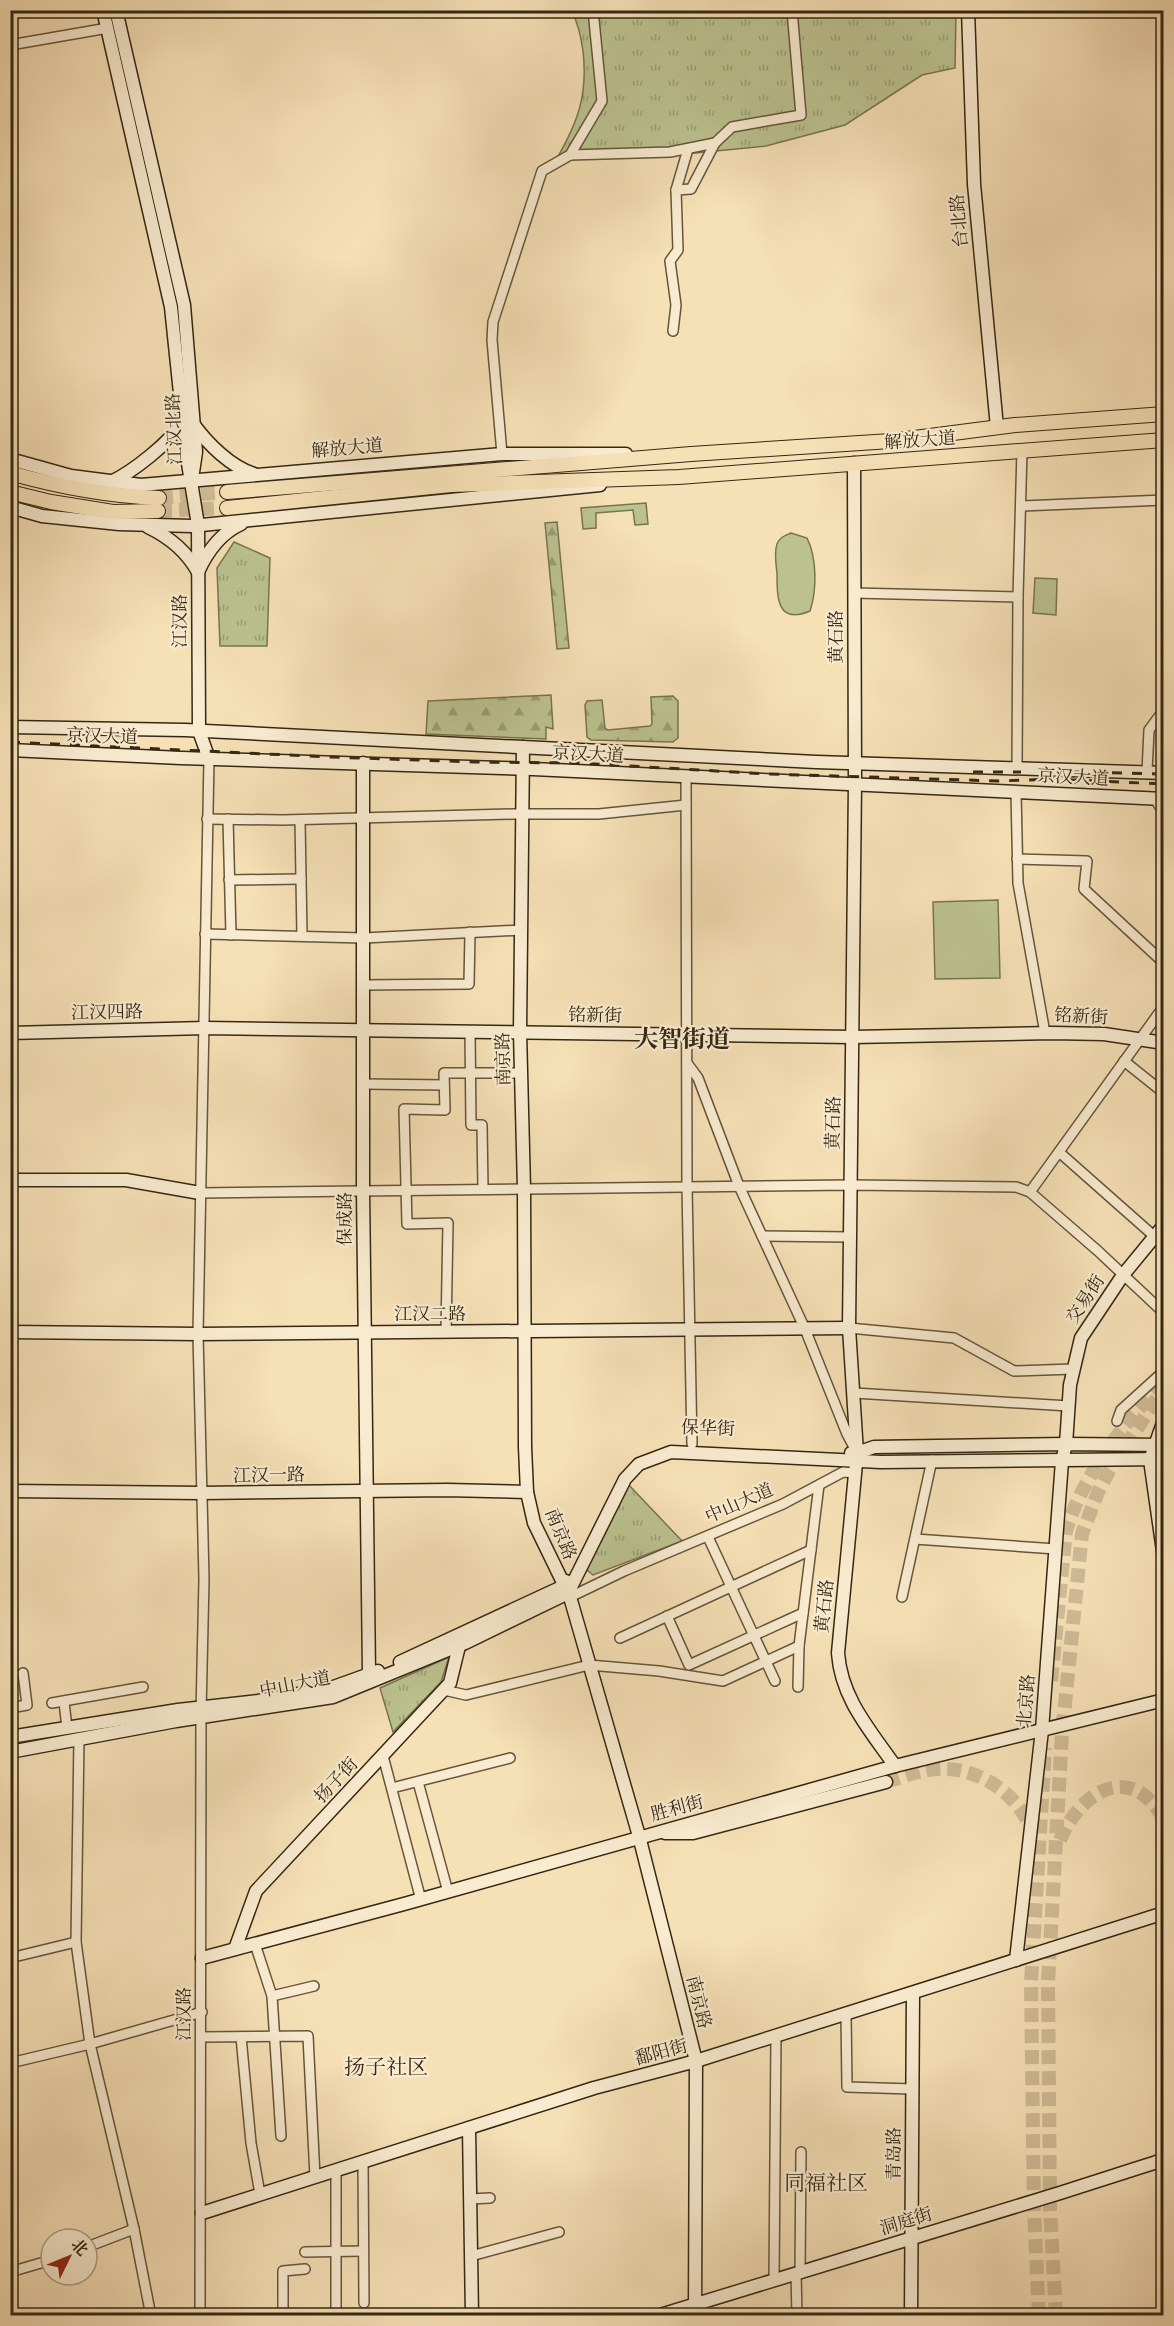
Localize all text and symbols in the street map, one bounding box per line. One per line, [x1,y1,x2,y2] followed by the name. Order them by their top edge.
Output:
[943,193,974,249] street label: 台北路
[159,393,188,465] street label: 江汉北路
[883,424,957,455] street label: 解放大道
[310,431,384,464] street label: 解放大道
[166,594,193,648] street label: 江汉路
[822,610,849,664] street label: 黄石路
[66,721,138,750] street label: 京汉大道
[551,738,625,769] street label: 京汉大道
[1036,761,1110,792] street label: 京汉大道
[71,997,143,1026] street label: 江汉四路
[568,1001,622,1028] street label: 铭新街
[1053,1001,1109,1030] street label: 铭新街
[634,1021,730,1056] district label: 大智街道
[489,1032,516,1086] street label: 南京路
[819,1096,846,1150] street label: 黄石路
[331,1192,358,1246] street label: 保成路
[1059,1269,1111,1329] street label: 交易街
[394,1300,466,1327] street label: 江汉二路
[681,1413,735,1442] street label: 保华街
[233,1460,305,1489] street label: 江汉一路
[700,1476,777,1530] street label: 中山大道
[539,1504,584,1564] street label: 南京路
[807,1578,840,1634] street label: 黄石路
[257,1663,333,1704] street label: 中山大道
[1010,1673,1041,1729] street label: 北京路
[307,1751,364,1809] street label: 扬子街
[647,1787,706,1828] street label: 胜利街
[680,1972,719,2031] street label: 南京路
[170,1987,197,2041] street label: 江汉路
[631,2031,690,2072] street label: 鄱阳街
[344,2051,428,2082] district label: 扬子社区
[880,2127,907,2181] street label: 青岛路
[784,2167,868,2198] district label: 同福社区
[876,2200,936,2241] street label: 洞庭街
[39,2227,99,2287] north arrow
[66,2233,94,2261] text: 北

